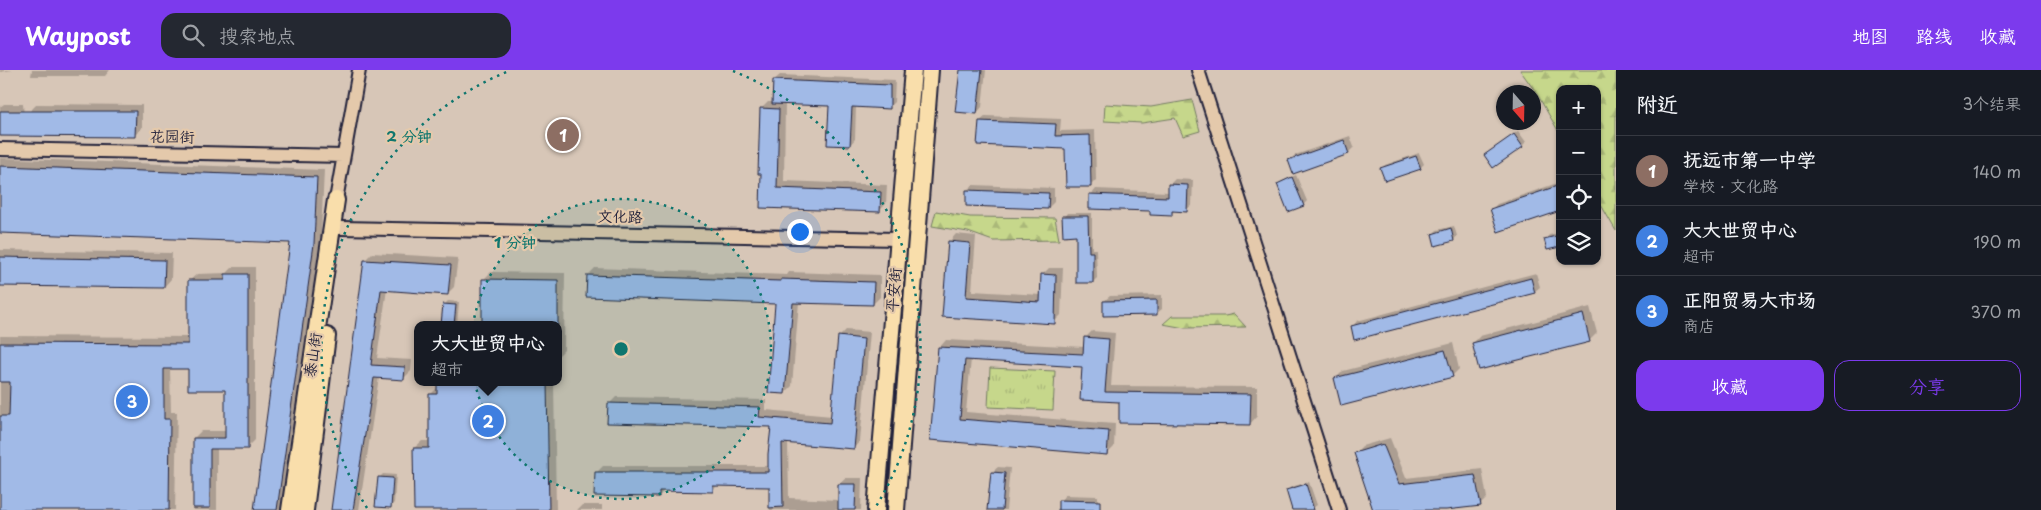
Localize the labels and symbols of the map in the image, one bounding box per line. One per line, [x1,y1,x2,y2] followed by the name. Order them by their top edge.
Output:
[1496,85,1541,130] north arrow
[547,116,579,154] pin: 1
[149,124,195,147] street label: 花园街
[386,124,432,147] text: 2 分钟
[597,204,643,227] street label: 文化路
[787,219,813,245] your location
[494,230,536,253] text: 1 分钟
[879,266,906,313] street label: 平安街
[297,331,326,379] street label: 泰山街
[612,340,630,358] centre of rings
[116,382,148,420] pin: 3
[472,402,504,440] pin: 2

